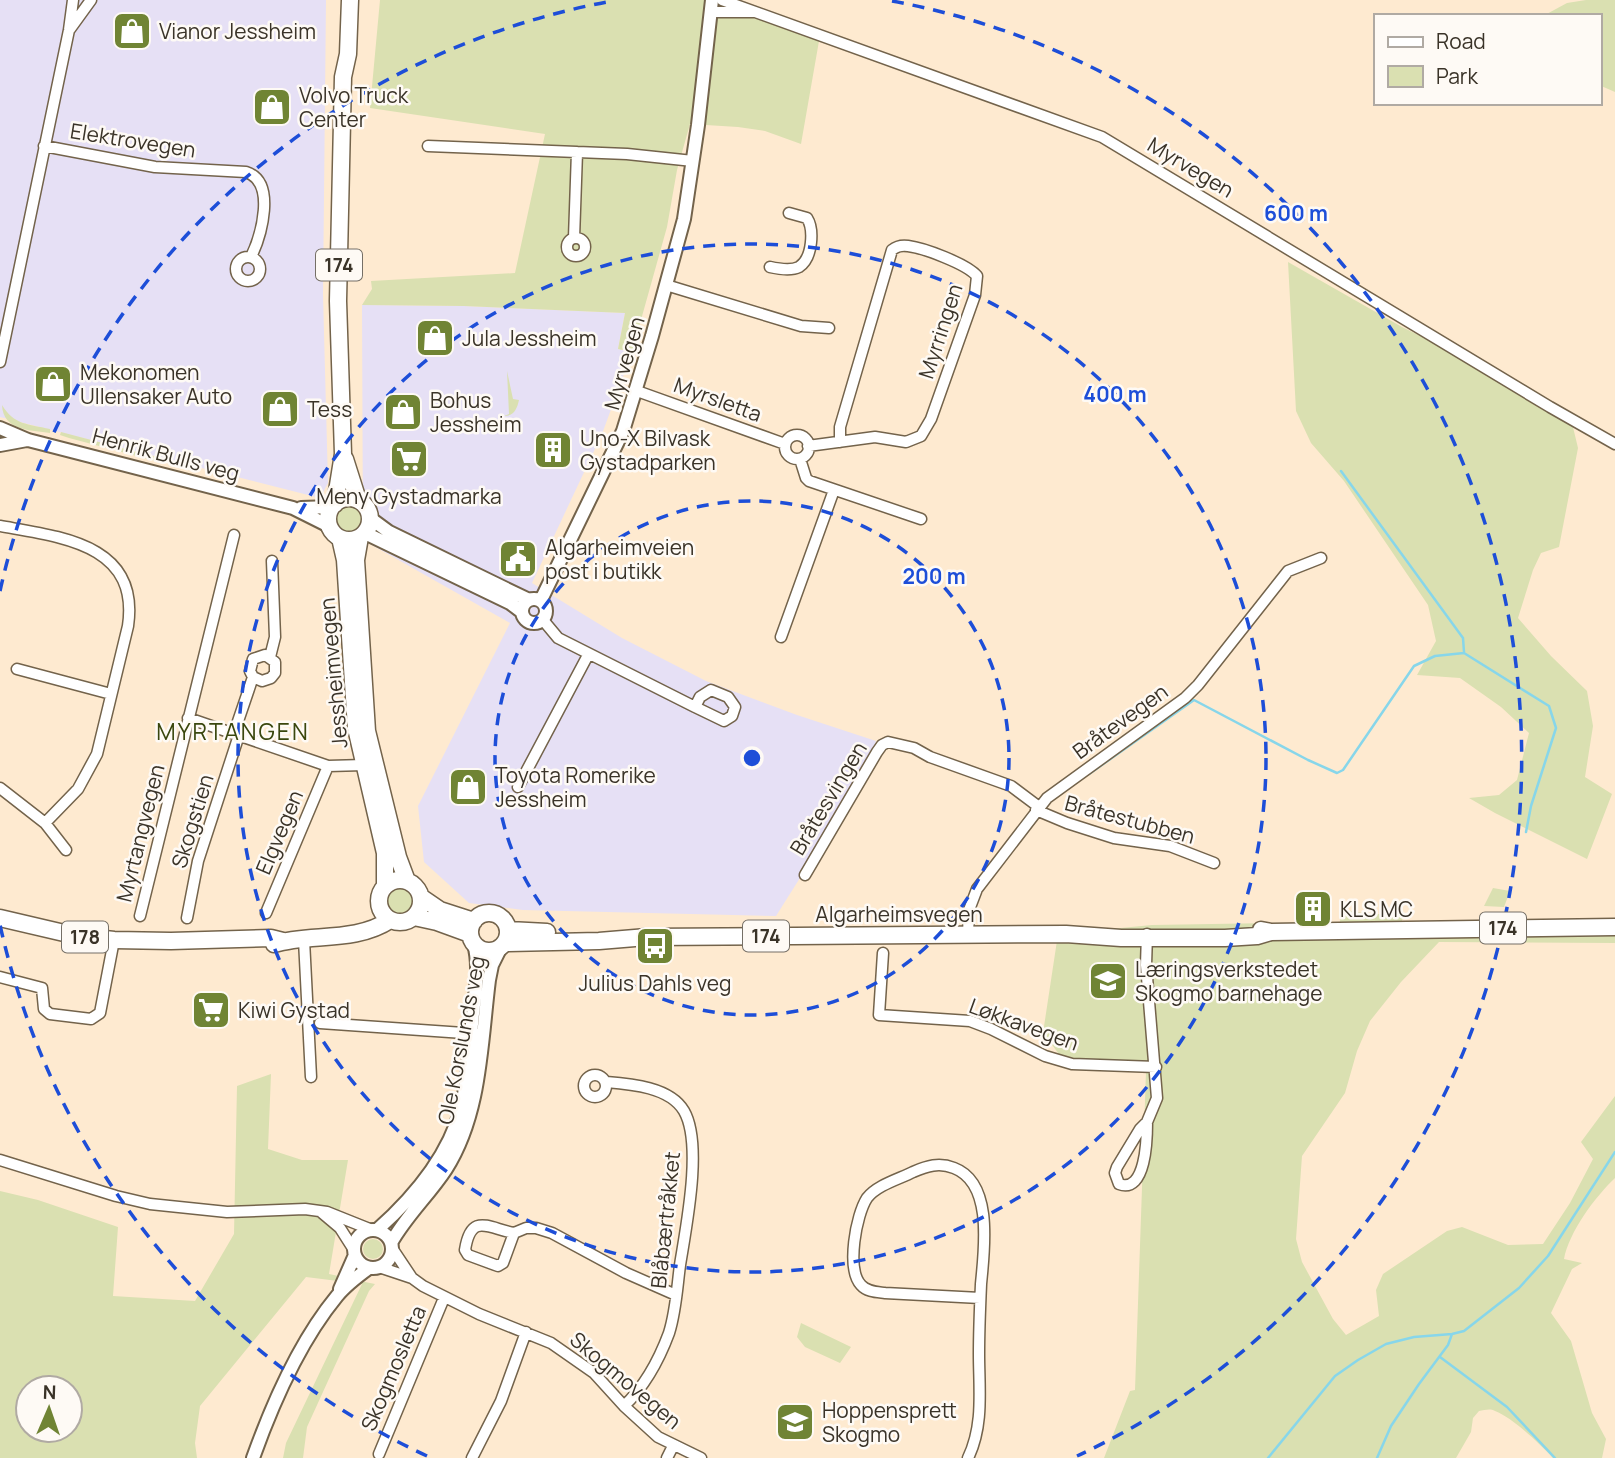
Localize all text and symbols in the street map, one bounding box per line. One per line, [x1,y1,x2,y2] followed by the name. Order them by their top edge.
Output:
[111,10,153,52] shop icon: Vianor Jessheim
[1374,14,1601,105] legend
[159,17,316,45] place label: Vianor Jessheim
[1436,27,1486,55] text: Road
[1436,62,1478,90] text: Park
[299,81,409,133] place label: Volvo Truck Center
[251,86,293,128] shop icon: Volvo Truck Center
[68,116,198,164] street label: Elektrovegen
[1143,130,1239,204] street label: Myrvegen
[1264,199,1328,227] text: 600 m
[316,249,362,280] road number: 174
[912,280,968,382] street label: Myrringen
[597,313,651,413] street label: Myrvegen
[414,317,456,359] shop icon: Jula Jessheim
[462,324,597,352] place label: Jula Jessheim
[80,358,232,410] place label: Mekonomen Ullensaker Auto
[32,363,74,405] shop icon: Mekonomen Ullensaker Auto
[670,370,766,428] street label: Myrsletta
[1083,380,1147,408] text: 400 m
[430,386,522,438] place label: Bohus Jessheim
[259,388,301,430] shop icon: Tess
[382,391,424,433] shop icon: Bohus Jessheim
[307,395,352,423] place label: Tess
[89,421,243,487] street label: Henrik Bulls veg
[580,424,716,476] place label: Uno-X Bilvask Gystadparken
[532,429,574,471] building icon: Uno-X Bilvask Gystadparken
[388,438,430,480] supermarket icon: Meny Gystadmarka
[316,482,502,510] place label: Meny Gystadmarka
[545,533,694,585] place label: Algarheimveien post i butikk
[497,538,539,580] public building icon: Algarheimveien post i butikk
[902,562,966,590] text: 200 m
[312,597,354,749] street label: Jessheimvegen
[1067,677,1173,765] street label: Bråtevegen
[156,715,310,747] district label: MYRTANGEN
[783,736,873,860] street label: Bråtesvingen
[740,746,764,770] centre of rings
[109,761,171,905] street label: Myrtangvegen
[495,761,656,813] place label: Toyota Romerike Jessheim
[447,766,489,808] shop icon: Toyota Romerike Jessheim
[164,771,220,871] street label: Skogstien
[249,786,309,878] street label: Elgvegen
[1062,788,1198,850] street label: Bråtestubben
[1292,888,1334,930] building icon: KLS MC
[1340,895,1413,923] place label: KLS MC
[815,900,983,928] street label: Algarheimsvegen
[1480,912,1526,944] road number: 174
[743,920,789,952] road number: 174
[62,922,108,953] road number: 178
[634,925,676,967] bus stop icon: Julius Dahls veg
[431,953,491,1127] street label: Ole Korslunds veg
[1135,955,1323,1007] place label: Læringsverkstedet Skogmo barnehage
[1087,960,1129,1002] school or university icon: Læringsverkstedet Skogmo barnehage
[578,969,732,997] place label: Julius Dahls veg
[190,989,232,1031] supermarket icon: Kiwi Gystad
[965,991,1083,1057] street label: Løkkavegen
[238,996,350,1024] place label: Kiwi Gystad
[644,1150,686,1290] street label: Blåbærtråkket
[354,1301,432,1435] street label: Skogmosletta
[564,1325,688,1435] street label: Skogmovegen
[14,1374,84,1444] north arrow
[42,1379,57,1405] text: N
[822,1396,957,1448] place label: Hoppensprett Skogmo
[774,1401,816,1443] school or university icon: Hoppensprett Skogmo

